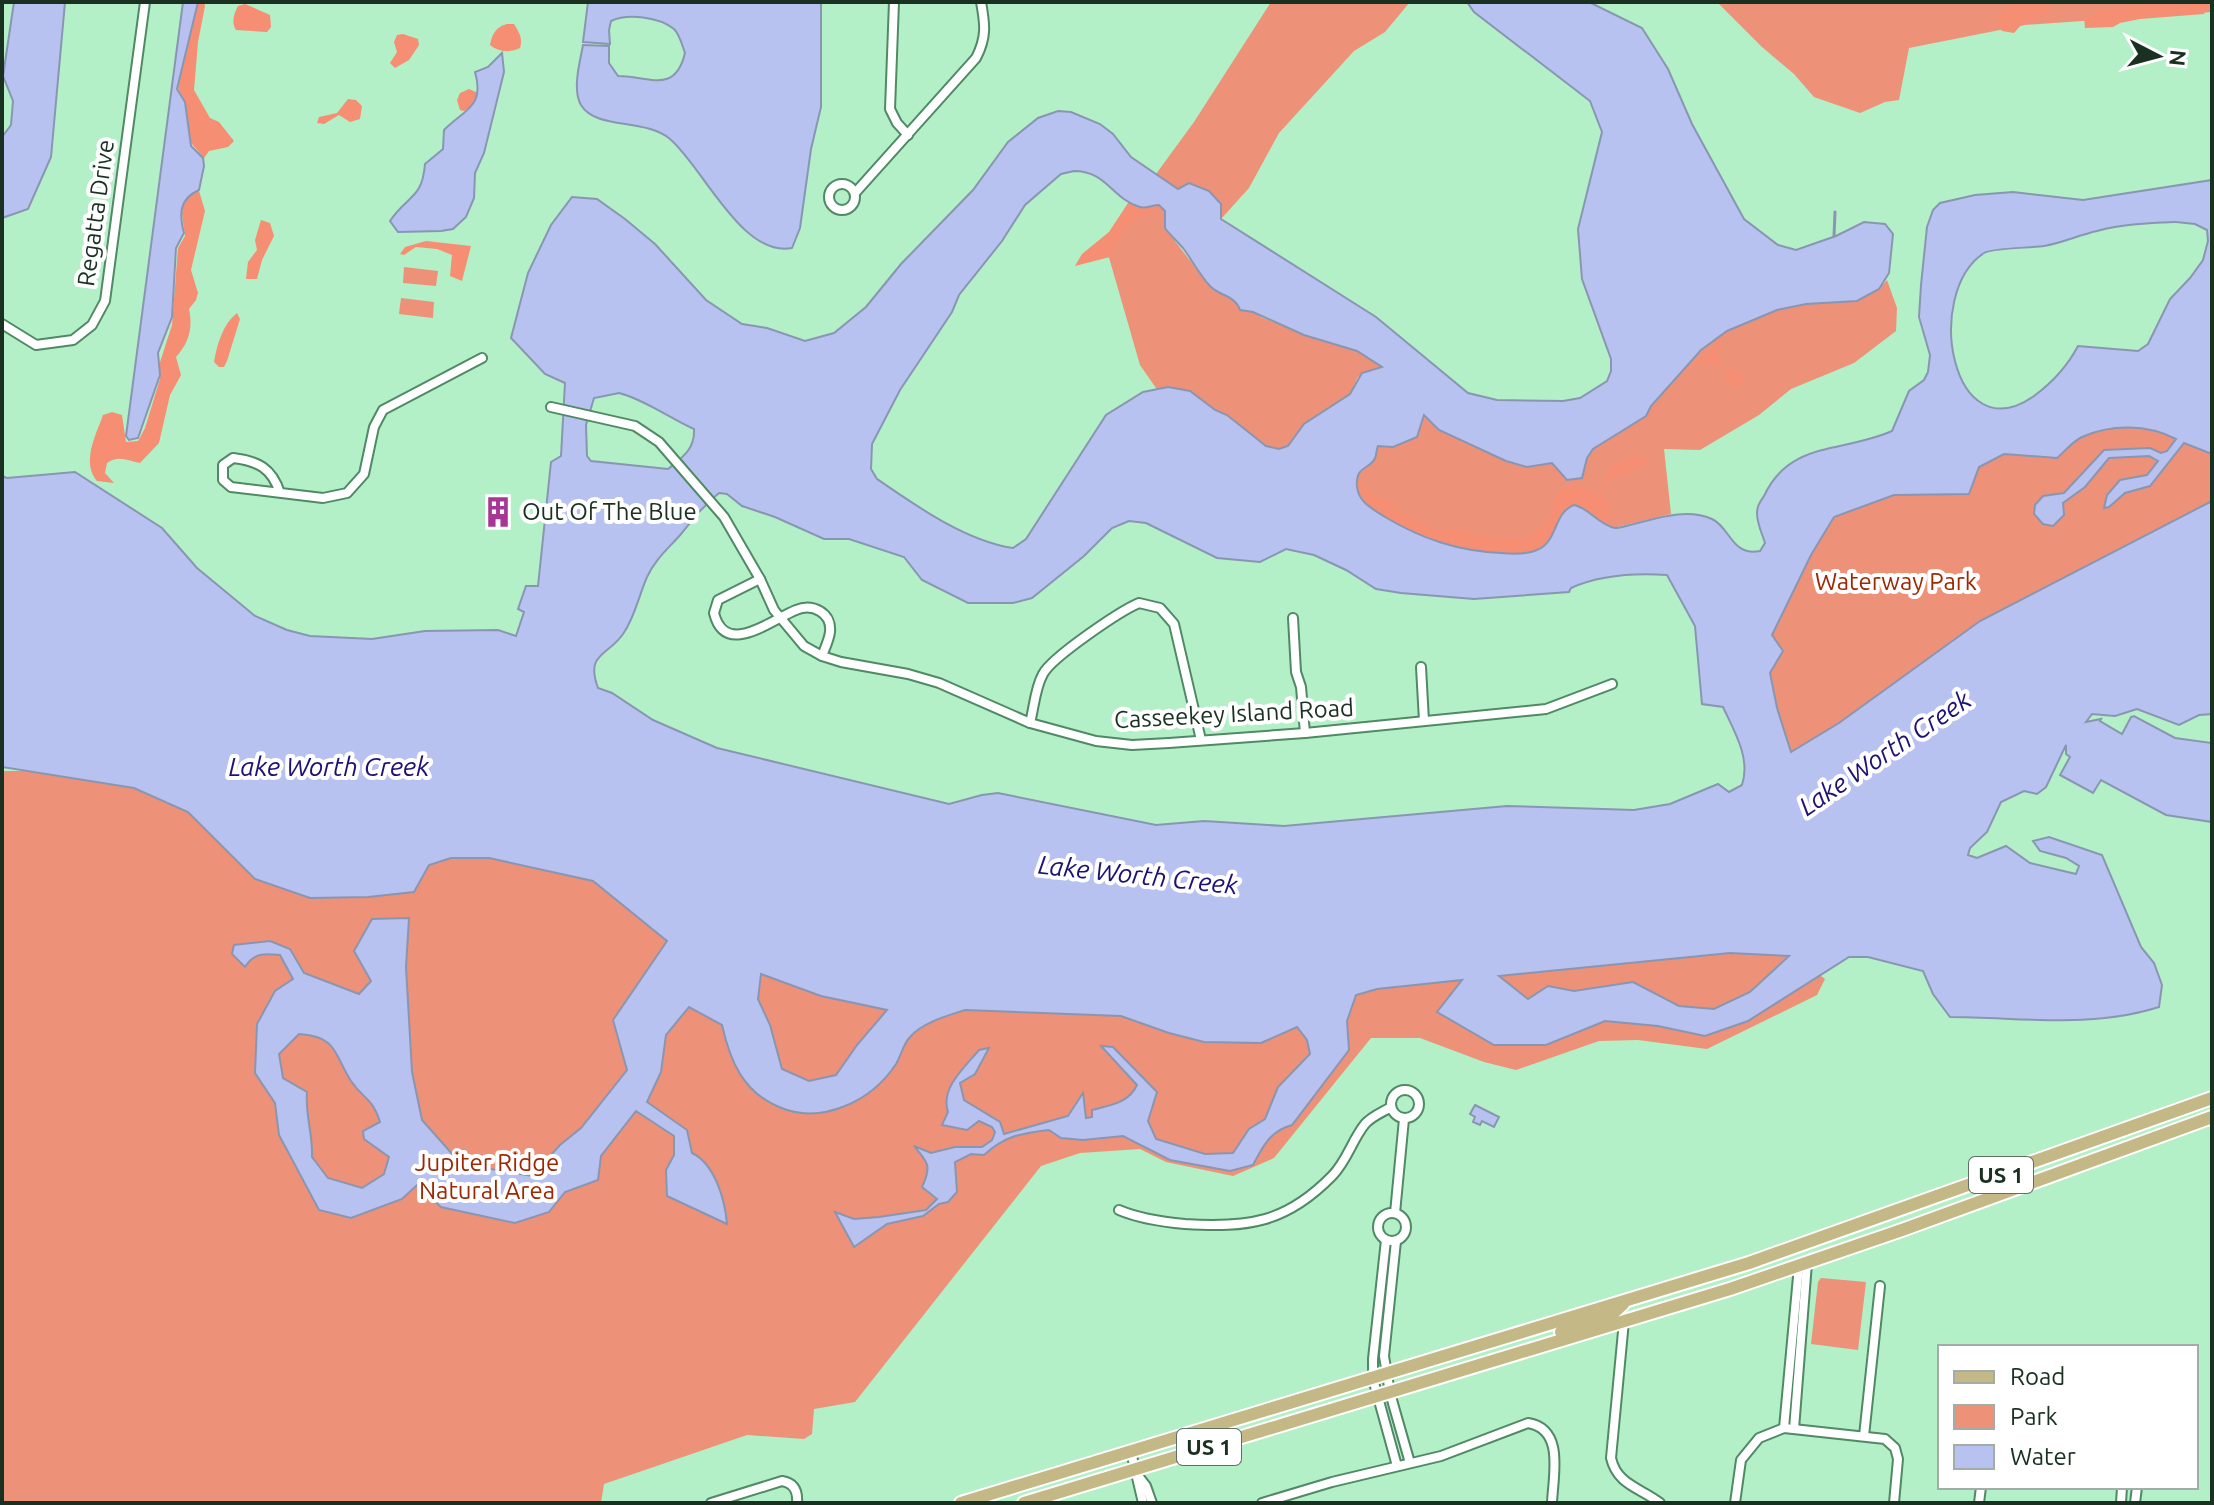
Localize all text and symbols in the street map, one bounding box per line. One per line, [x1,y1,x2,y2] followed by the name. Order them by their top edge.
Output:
[2118,16,2198,96] north arrow
[2165,49,2192,68] text: N
[72,138,119,288] street label: Regatta Drive
[481,495,515,529] building icon: Out Of The Blue
[522,498,697,525] place label: Out Of The Blue
[1815,568,1977,595] park label: Waterway Park
[1793,684,1977,821] water label: Lake Worth Creek
[1113,694,1355,733] street label: Casseekey Island Road
[229,752,430,781] water label: Lake Worth Creek
[1037,850,1240,899] water label: Lake Worth Creek
[415,1149,559,1204] park label: Jupiter Ridge Natural Area
[1969,1157,2033,1193] road number: US 1
[1938,1345,2198,1489] legend
[2010,1363,2065,1390] text: Road
[2010,1403,2058,1430] text: Park
[1177,1429,1241,1465] road number: US 1
[2010,1443,2076,1470] text: Water

